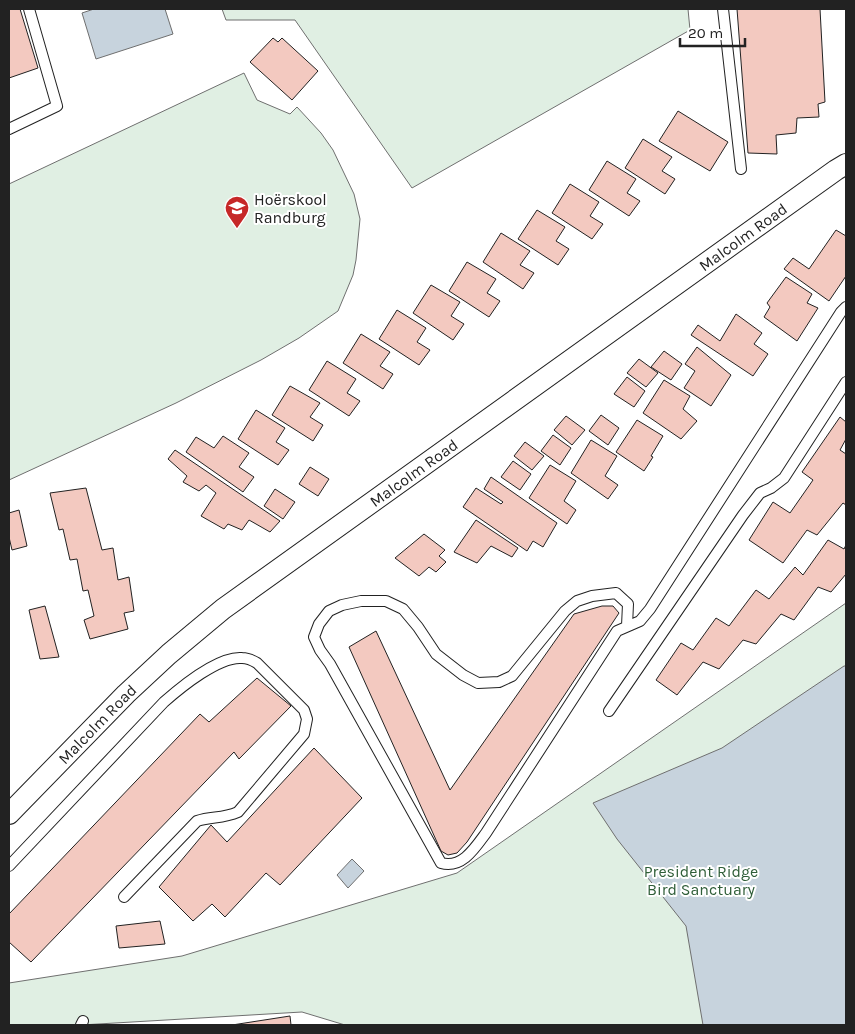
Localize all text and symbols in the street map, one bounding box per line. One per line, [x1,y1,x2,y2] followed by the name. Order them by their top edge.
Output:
[680,15,745,47] scale bar
[688,24,723,42] text: 20 m
[254,190,327,227] place label: Hoërskool Randburg
[224,195,250,229] school or university icon: Hoërskool Randburg
[695,199,791,275] street label: Malcolm Road
[366,435,461,511] street label: Malcolm Road
[54,680,140,768] street label: Malcolm Road
[644,862,758,899] park label: President Ridge Bird Sanctuary

